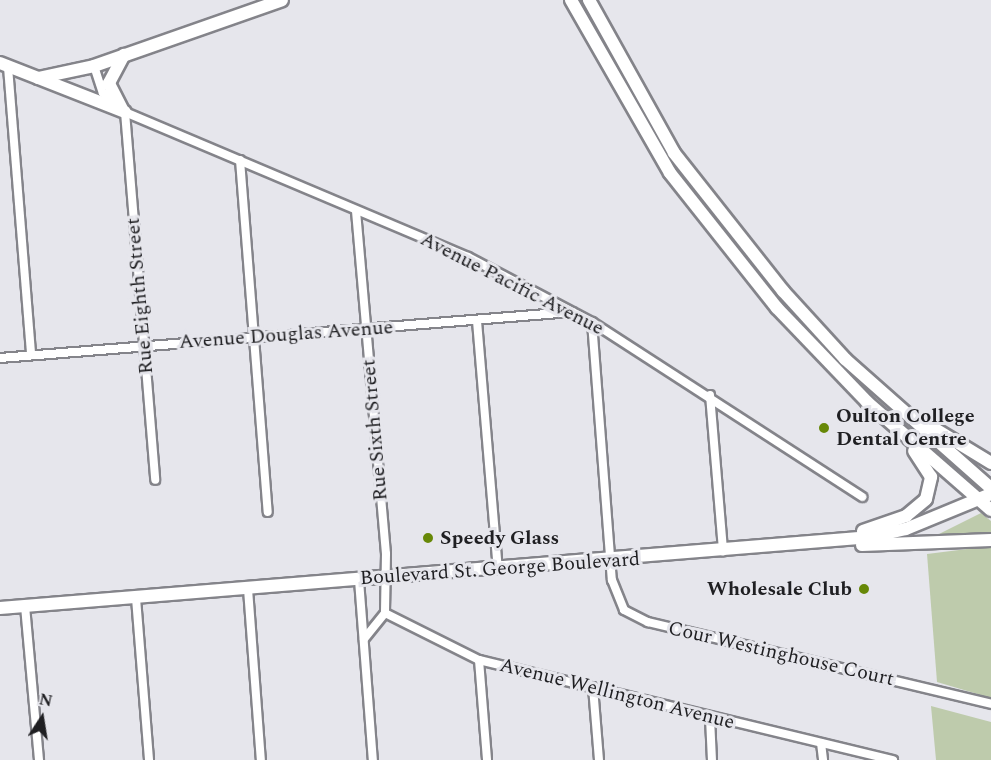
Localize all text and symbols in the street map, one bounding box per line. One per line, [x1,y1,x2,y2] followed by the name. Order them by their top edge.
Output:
[121,217,159,375] street label: Rue Eighth Street
[416,227,608,341] street label: Avenue Pacific Avenue
[178,316,394,354] street label: Avenue Douglas Avenue
[357,358,393,502] street label: Rue Sixth Street
[836,404,975,451] place label: Oulton College Dental Centre
[817,421,831,435] marker: Oulton College Dental Centre
[440,526,559,550] place label: Speedy Glass
[421,531,435,545] marker: Speedy Glass
[359,547,641,591] street label: Boulevard St. George Boulevard
[707,577,852,601] place label: Wholesale Club
[857,582,871,596] marker: Wholesale Club
[666,616,896,692] street label: Cour Westinghouse Court
[497,653,737,735] street label: Avenue Wellington Avenue
[37,687,55,713] text: N
[12,688,72,748] north arrow

